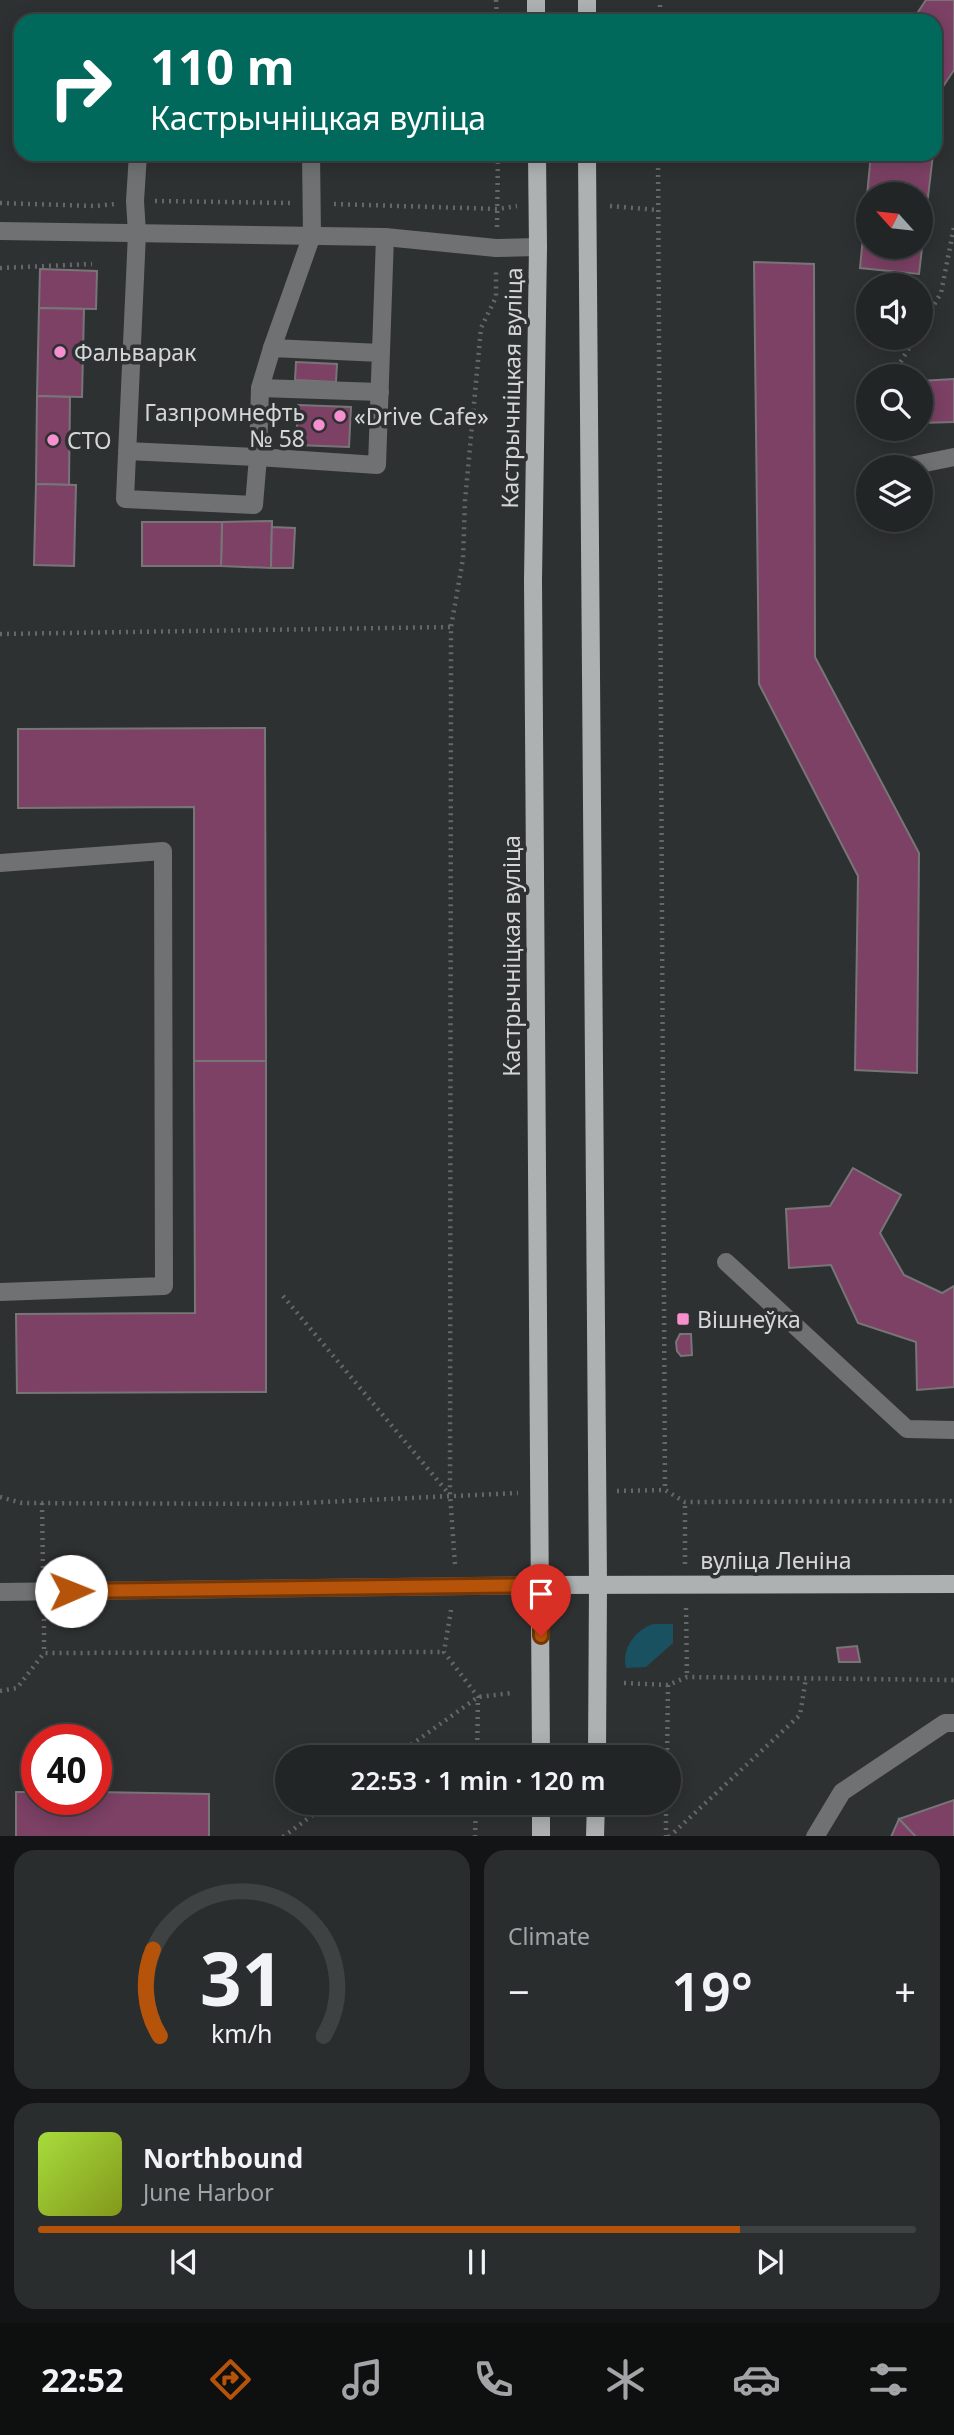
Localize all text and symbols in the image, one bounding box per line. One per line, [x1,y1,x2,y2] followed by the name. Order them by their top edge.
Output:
[150,33,295,99] text: 110 m
[35,42,126,133] icon: right
[150,96,486,139] text: Кастрычніцкая вуліца
[856,182,933,259] north arrow
[856,182,933,532] map controls
[493,267,529,509] street label: Кастрычніцкая вуліца
[856,273,933,350] button: sound
[74,336,197,368] place label: Фальварак
[52,344,68,360] marker: Фальварак
[856,364,933,441] button: search
[144,396,305,454] place label: Газпромнефть № 58
[354,400,489,432] place label: «Drive Cafe»
[332,408,348,424] marker: «Drive Cafe»
[311,417,327,433] marker: Газпромнефть № 58
[67,424,112,456] place label: СТО
[45,432,61,448] marker: СТО
[856,455,933,532] button: layers
[495,835,527,1077] street label: Кастрычніцкая вуліца
[697,1303,801,1335] place label: Вішнеўка
[675,1311,691,1327] marker: Вішнеўка
[700,1544,852,1576] street label: вуліца Леніна
[34,1554,108,1628] position arrow
[511,1564,571,1636] pin
[522,1575,560,1613] icon: arrive
[21,1724,112,1815] speed limit sign: 40
[351,1762,605,1798] text: 22:53 · 1 min · 120 m
[508,1920,590,1952] text: Climate
[200,1928,284,2027] text: 31
[671,1955,753,2026] text: 19°
[508,1965,530,2017] text: −
[894,1965,916,2017] text: +
[211,2015,273,2049] text: km/h
[143,2140,303,2176] text: Northbound
[143,2176,274,2208] text: June Harbor
[165,2243,203,2281] icon: previous
[458,2243,496,2281] icon: pause
[751,2243,789,2281] icon: next
[206,2355,255,2404] icon: directions
[338,2355,387,2404] icon: music
[469,2355,518,2404] icon: phone
[601,2355,650,2404] icon: climate
[732,2355,781,2404] icon: car
[864,2355,913,2404] icon: filters
[41,2358,123,2401] text: 22:52

